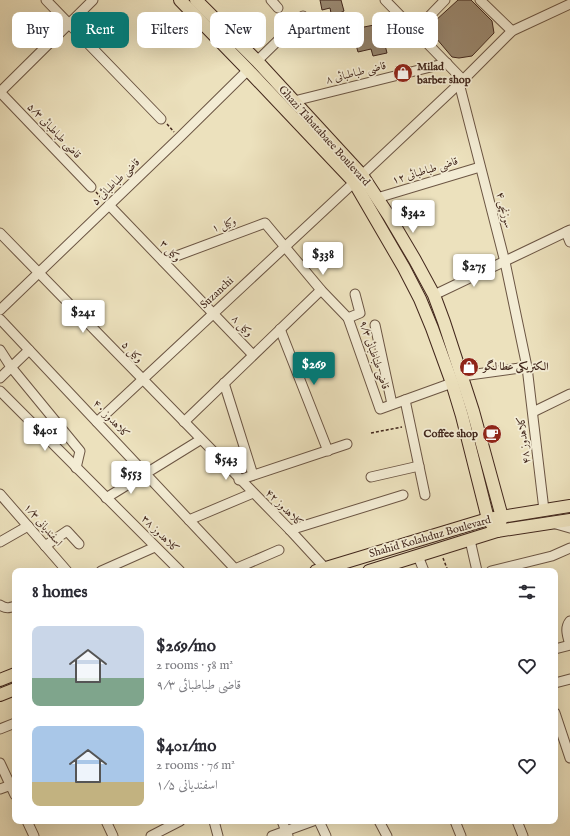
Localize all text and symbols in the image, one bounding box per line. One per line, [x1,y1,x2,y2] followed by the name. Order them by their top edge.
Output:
[12,12,63,48] chip: Buy
[71,12,129,48] chip: Rent
[137,12,202,48] chip: Filters
[210,12,266,48] chip: New
[274,12,364,48] chip: Apartment
[372,12,438,48] chip: House
[324,59,388,87] street label: قاضی طباطبائی ۸
[416,60,471,87] place label: Milad barber shop
[392,62,414,84] shop icon: Milad barber shop
[275,83,373,189] street label: Ghazi Tabatabaee Boulevard
[24,100,84,162] street label: قاضی طباطبائی ۵/۳
[390,154,460,188] street label: قاضی طباطبائی ۱۲
[89,155,143,209] street label: قاضی طباطبائی ۵
[492,190,515,230] street label: سوزنچی ۴
[389,200,437,234] pin: $342
[401,204,425,221] text: $342
[210,214,238,237] street label: وکيل ۱
[156,237,184,266] street label: وکيل ۳
[299,242,347,276] pin: $338
[312,246,334,263] text: $338
[450,254,498,288] pin: $275
[462,258,486,275] text: $275
[197,274,237,312] street label: Suzanchi
[59,300,107,334] pin: $241
[71,304,95,321] text: $241
[228,312,256,341] street label: وکيل ۸
[356,319,392,391] street label: قاضی طباطبائی ۹/۳
[118,338,146,367] street label: وکيل ۵
[290,352,338,386] pin: $269
[302,356,326,373] text: $269
[458,356,480,378] shop icon: الکتریکی عطا لگو
[482,359,549,374] place label: الکتریکی عطا لگو
[90,397,132,441] street label: کلاهدوز ۴۰
[514,415,534,465] street label: کلاهدوز ۴۸
[21,418,69,452] pin: $401
[33,422,57,439] text: $401
[481,423,503,445] cafe icon: Coffee shop
[424,427,478,441] place label: Coffee shop
[202,447,250,481] pin: $543
[214,451,238,468] text: $543
[107,461,155,495] pin: $553
[120,465,142,482] text: $553
[262,486,306,530] street label: کلاهدوز ۴۲
[21,501,65,549] street label: اسفندیانی ۱/۳
[138,512,182,556] street label: کلاهدوز ۳۸
[367,513,493,561] street label: Shahid Kolahduz Boulevard
[516,581,538,603] icon: filters
[32,582,87,603] text: 8 homes
[156,636,216,657] text: $269/mo
[64,642,112,690] icon: home
[516,655,538,677] icon: heart
[156,657,233,674] text: 2 rooms · 58 m²
[156,677,241,694] text: قاضی طباطبائی ۹/۳
[156,736,216,757] text: $401/mo
[64,742,112,790] icon: home
[516,755,538,777] icon: heart
[156,757,235,774] text: 2 rooms · 76 m²
[156,777,218,794] text: اسفندیانی ۱/۵

